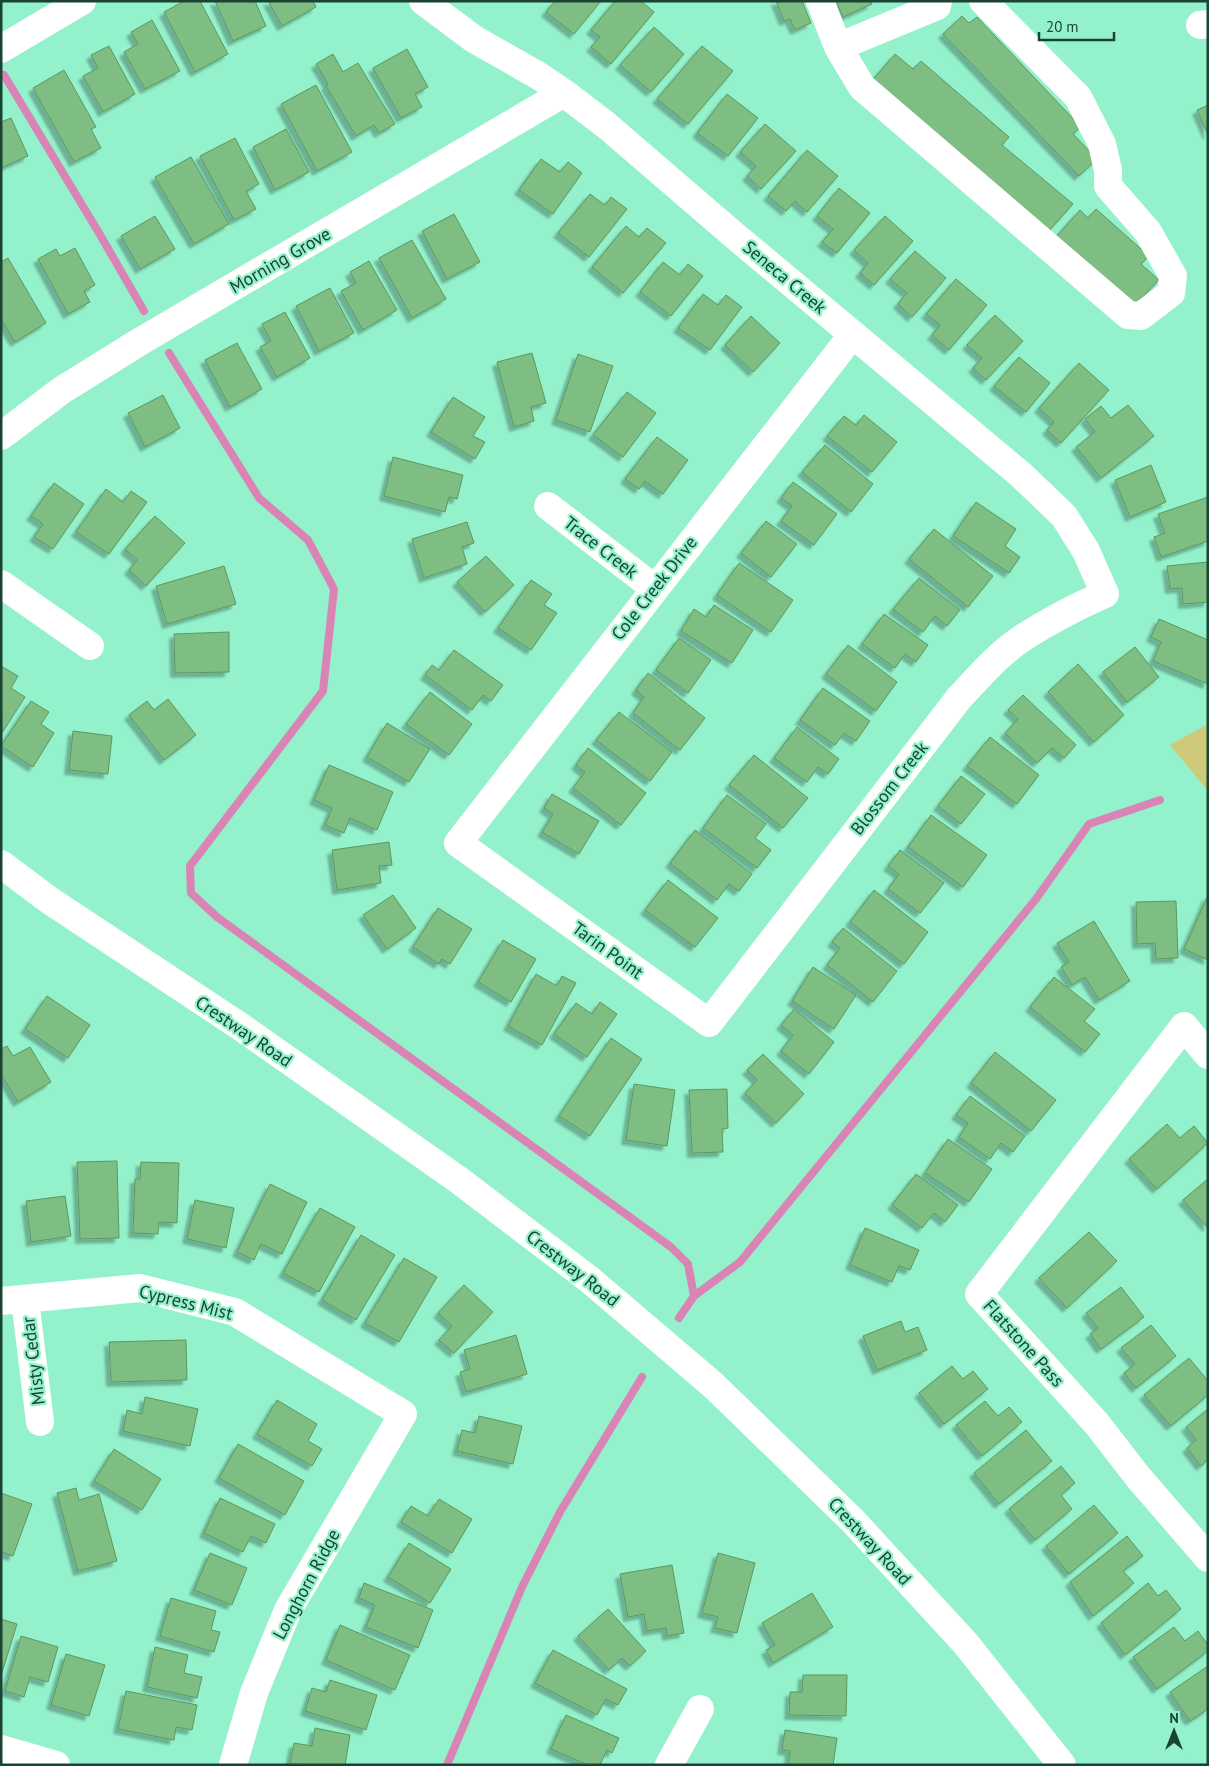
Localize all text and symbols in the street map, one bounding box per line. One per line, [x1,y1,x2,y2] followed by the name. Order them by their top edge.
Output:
[1039,10,1114,42] scale bar
[1046,17,1079,36] text: 20 m
[225,222,335,298] street label: Morning Grove
[738,235,832,319] street label: Seneca Creek
[559,511,643,583] street label: Trace Creek
[606,531,702,645] street label: Cole Creek Drive
[845,736,933,839] street label: Blossom Creek
[568,916,648,984] street label: Tarin Point
[191,990,297,1072] street label: Crestway Road
[522,1225,624,1311] street label: Crestway Road
[137,1279,235,1325] street label: Cypress Mist
[979,1294,1069,1392] street label: Flatstone Pass
[16,1316,50,1406] street label: Misty Cedar
[823,1492,917,1590] street label: Crestway Road
[267,1525,345,1643] street label: Longhorn Ridge
[1149,1706,1199,1756] north arrow
[1169,1709,1179,1727] text: N

